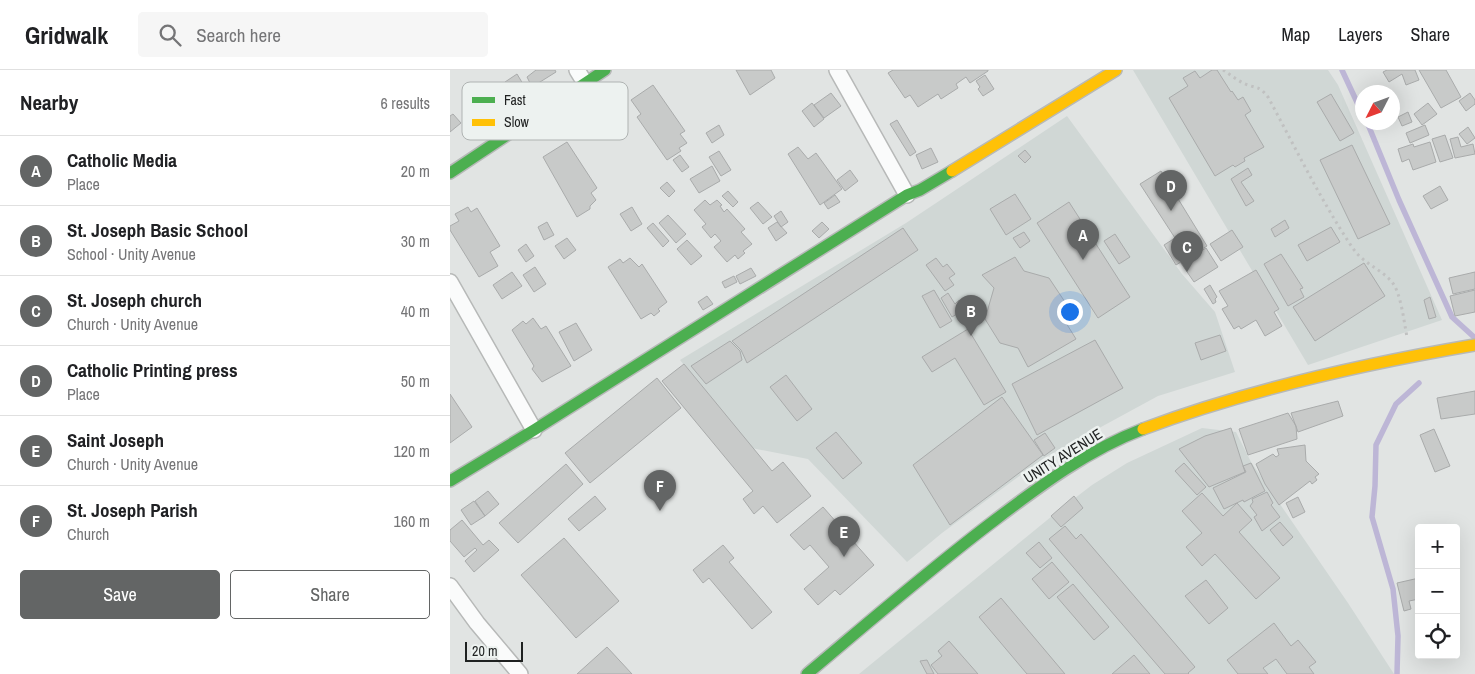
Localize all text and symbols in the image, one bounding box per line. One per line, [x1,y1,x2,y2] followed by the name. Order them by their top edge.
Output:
[138,12,488,57] search box
[25,19,108,51] text: Gridwalk
[156,21,184,49] icon: search
[196,22,281,48] text: Search here
[1282,22,1310,47] text: Map
[1338,22,1383,47] text: Layers
[1411,22,1450,47] text: Share
[462,82,628,140] legend
[1355,85,1400,130] north arrow
[20,88,78,117] text: Nearby
[504,91,526,109] text: Fast
[380,92,430,114] text: 6 results
[504,113,530,131] text: Slow
[67,147,177,173] text: Catholic Media
[31,160,41,182] text: A
[401,160,430,182] text: 20 m
[1155,170,1187,211] pin: D
[67,173,100,195] text: Place
[67,217,248,243] text: St. Joseph Basic School
[1067,219,1099,260] pin: A
[31,230,41,252] text: B
[401,230,430,252] text: 30 m
[1171,231,1203,272] pin: C
[67,243,196,265] text: School · Unity Avenue
[67,287,202,313] text: St. Joseph church
[955,295,987,336] pin: B
[1057,299,1083,325] your location
[31,300,41,322] text: C
[401,300,430,322] text: 40 m
[67,313,198,335] text: Church · Unity Avenue
[67,357,238,383] text: Catholic Printing press
[31,370,41,392] text: D
[401,370,430,392] text: 50 m
[67,383,100,405] text: Place
[1019,423,1106,488] street label: UNITY AVENUE
[67,427,164,453] text: Saint Joseph
[32,440,40,462] text: E
[394,440,430,462] text: 120 m
[67,453,198,475] text: Church · Unity Avenue
[644,470,676,511] pin: F
[67,497,198,523] text: St. Joseph Parish
[32,510,40,532] text: F
[394,510,430,532] text: 160 m
[828,516,860,557] pin: E
[67,523,109,545] text: Church
[1415,524,1460,659] map controls
[1415,524,1460,569] button: +
[1415,569,1460,614] button: −
[20,570,220,619] button: Save
[230,570,430,619] button: Share
[1415,614,1460,659] button: locate
[465,639,522,662] scale bar
[472,642,498,660] text: 20 m

